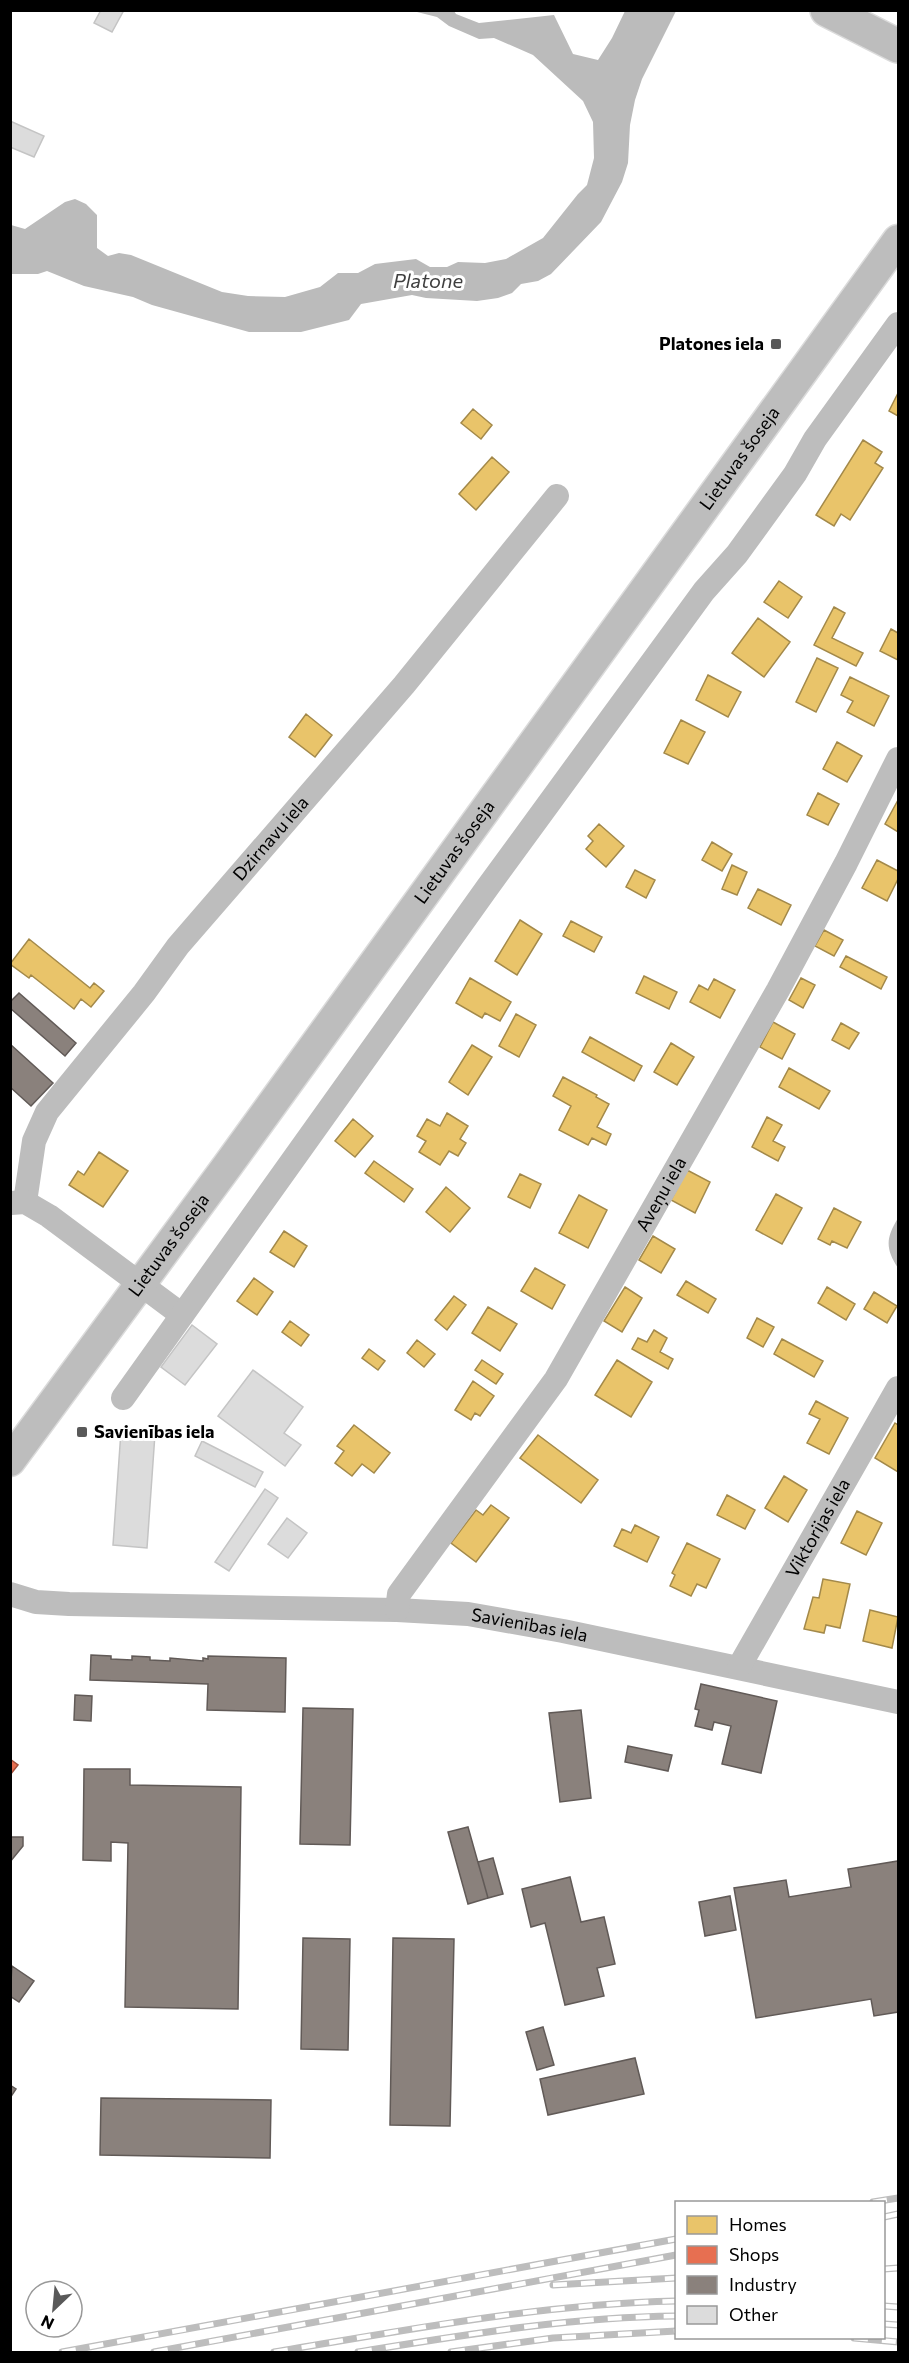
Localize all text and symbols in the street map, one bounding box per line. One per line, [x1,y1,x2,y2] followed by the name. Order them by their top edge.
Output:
[393,268,464,292] water label: Platone
[659,332,764,354] place label: Platones iela
[769,337,783,351] marker: Platones iela
[694,402,784,514] street label: Lietuvas šoseja
[228,791,313,885] street label: Dzirnavu iela
[409,795,499,908] street label: Lietuvas šoseja
[631,1153,690,1235] street label: Aveņu iela
[123,1189,213,1300] street label: Lietuvas šoseja
[94,1420,215,1442] place label: Savienības iela
[75,1425,89,1439] marker: Savienības iela
[780,1474,854,1581] street label: Viktorijas iela
[470,1603,590,1646] street label: Savienības iela
[675,2201,885,2339] legend
[729,2213,787,2235] text: Homes
[729,2243,779,2265] text: Shops
[729,2273,797,2295] text: Industry
[24,2279,84,2339] north arrow
[729,2303,778,2325] text: Other
[38,2312,57,2334] text: N

